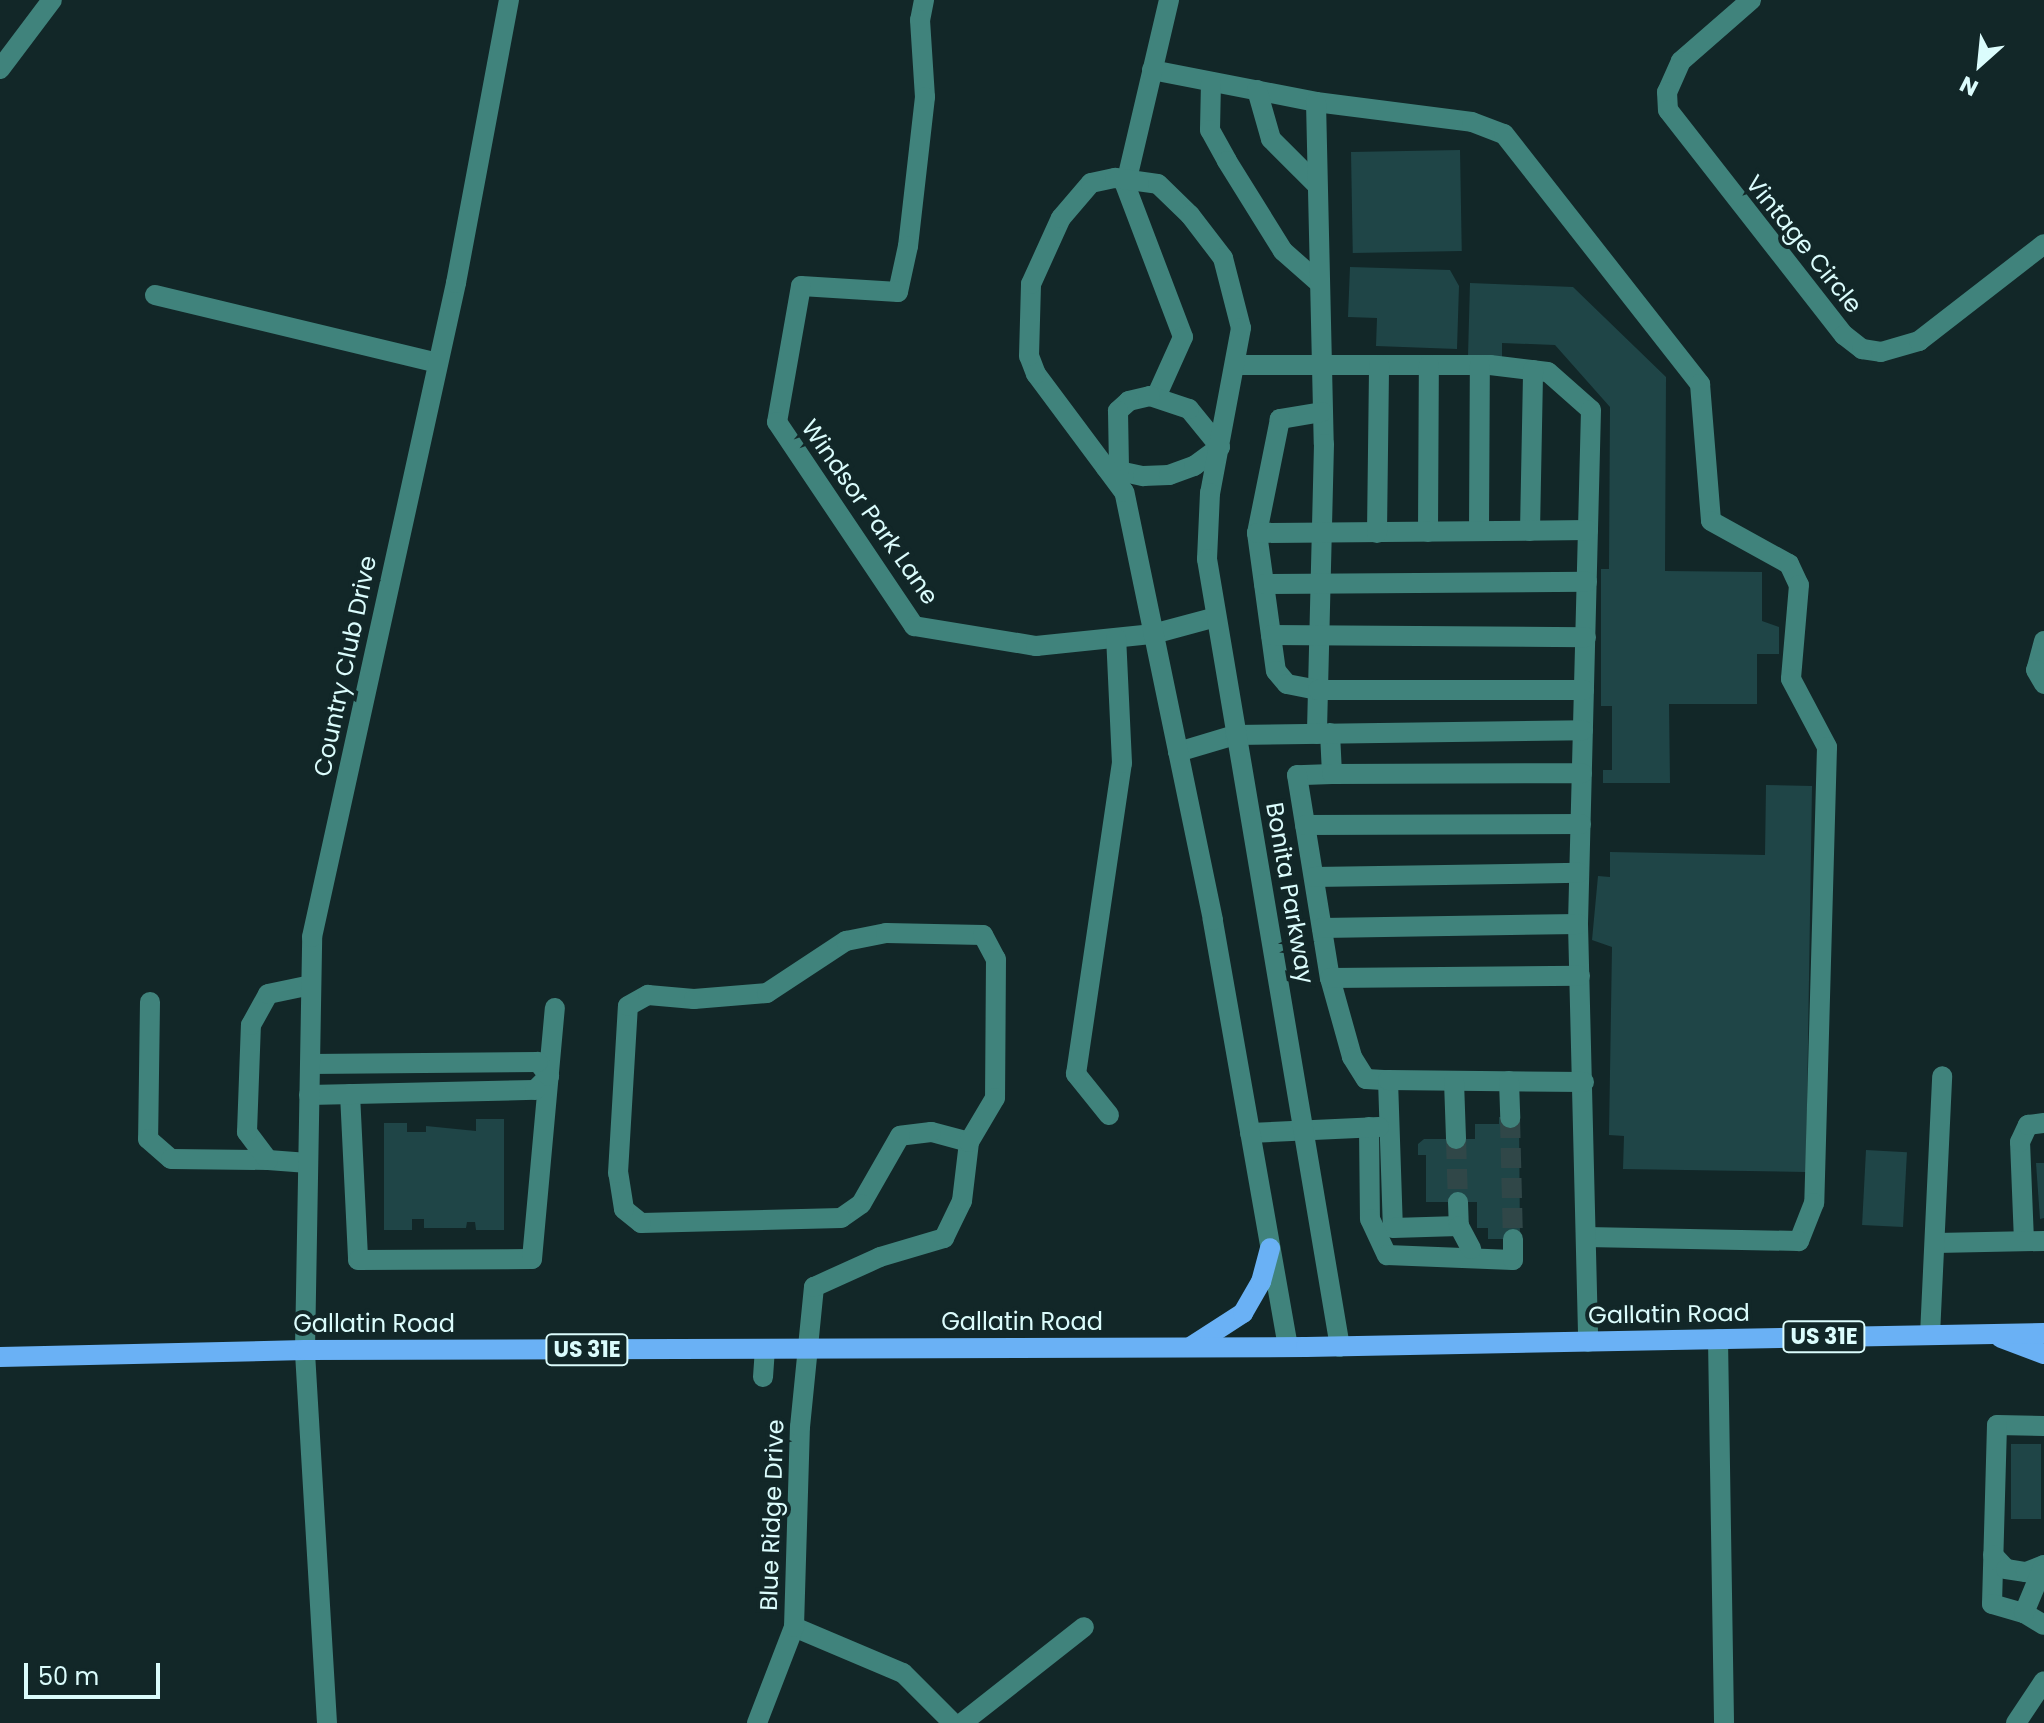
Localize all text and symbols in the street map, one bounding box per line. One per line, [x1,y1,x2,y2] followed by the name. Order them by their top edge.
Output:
[1940,24,2020,104] north arrow
[1954,68,1983,103] text: N
[1740,169,1868,319] street label: Vintage Circle
[795,414,945,610] street label: Windsor Park Lane
[308,553,382,779] street label: Country Club Drive
[1260,800,1320,986] street label: Bonita Parkway
[1588,1298,1750,1330] street label: Gallatin Road
[941,1308,1103,1336] street label: Gallatin Road
[293,1310,455,1338] street label: Gallatin Road
[1782,1319,1866,1355] road number: US 31E
[545,1332,629,1368] road number: US 31E
[754,1419,790,1611] street label: Blue Ridge Drive
[28,1647,164,1697] scale bar
[38,1660,99,1693] text: 50 m

